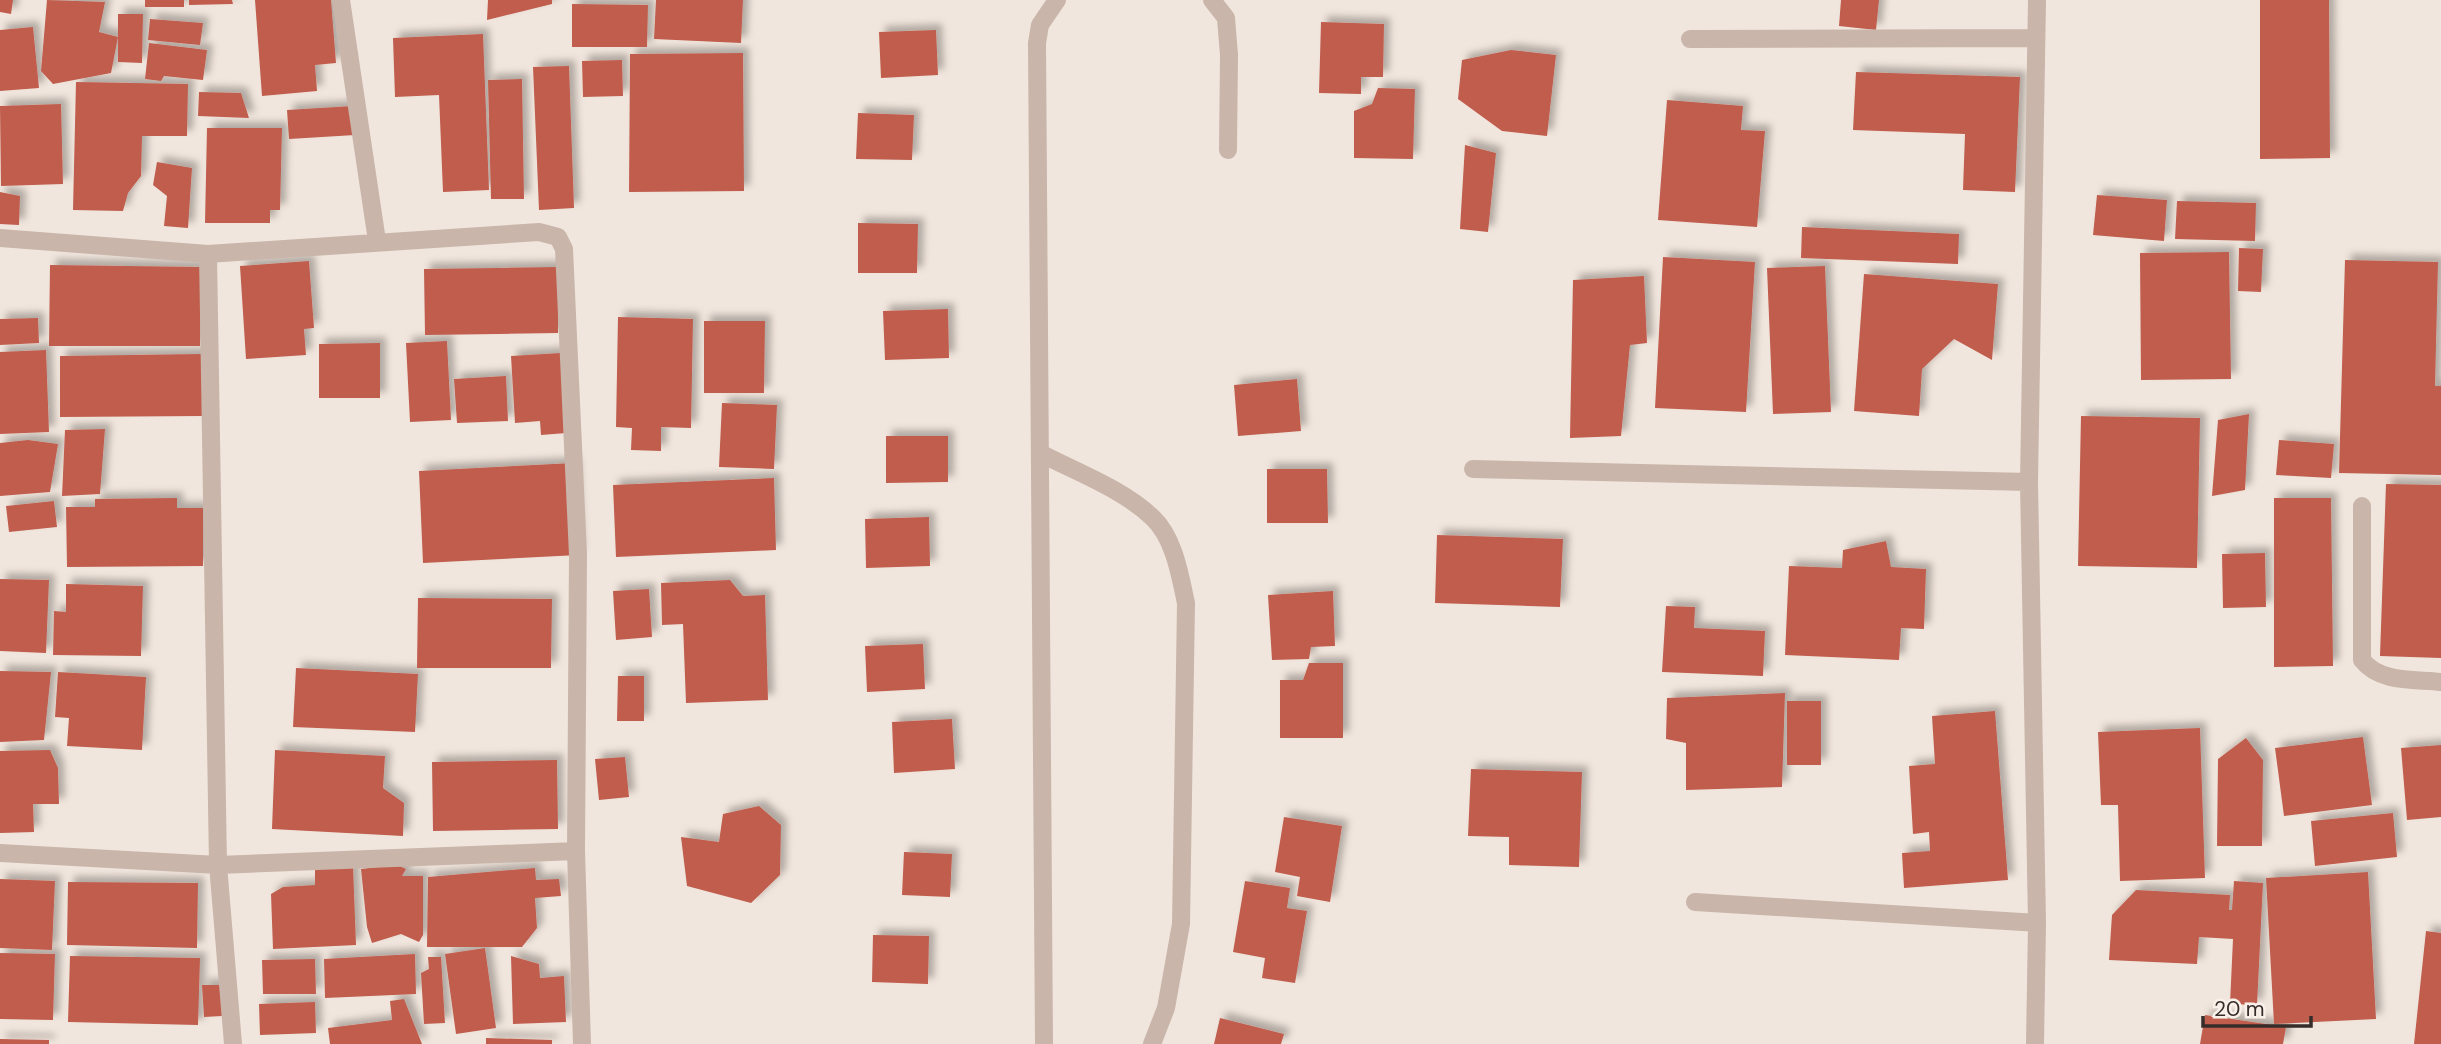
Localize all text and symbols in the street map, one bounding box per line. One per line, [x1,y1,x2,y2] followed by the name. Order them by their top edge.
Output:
[2203,984,2312,1028] scale bar
[2214,995,2265,1023] text: 20 m

